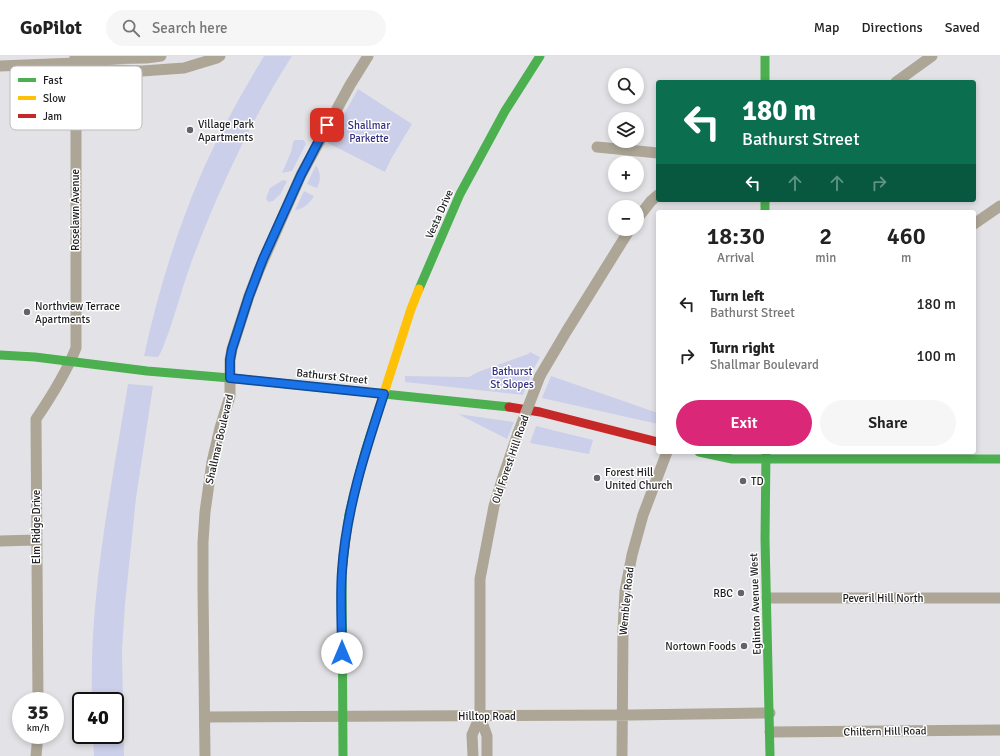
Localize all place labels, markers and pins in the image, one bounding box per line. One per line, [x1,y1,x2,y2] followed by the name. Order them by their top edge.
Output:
[310,108,344,142] pin
[198,118,255,144] place label: Village Park Apartments
[185,125,195,135] marker: Village Park Apartments
[35,300,120,326] place label: Northview Terrace Apartments
[22,307,32,317] marker: Northview Terrace Apartments
[605,466,672,492] place label: Forest Hill United Church
[592,473,602,483] marker: Forest Hill United Church
[751,475,764,488] place label: TD
[738,476,748,486] marker: TD
[713,587,733,600] place label: RBC
[736,588,746,598] marker: RBC
[665,640,736,653] place label: Nortown Foods
[739,641,749,651] marker: Nortown Foods

